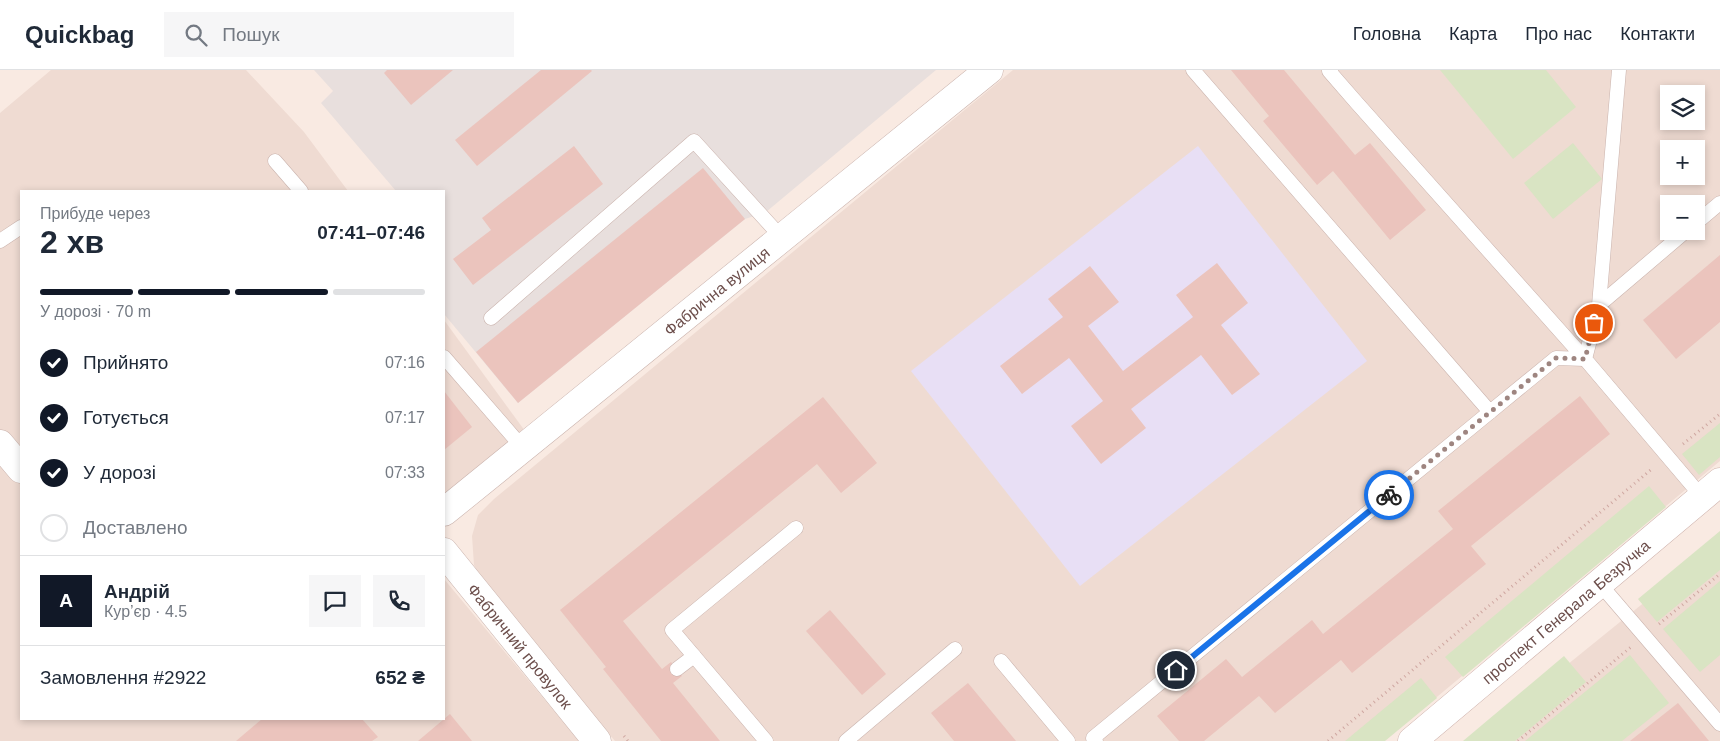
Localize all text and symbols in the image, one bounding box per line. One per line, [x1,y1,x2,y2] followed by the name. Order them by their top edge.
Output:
[164,12,514,57] search box
[25,21,134,48] text: Quickbag
[182,21,210,49] icon: search
[222,24,280,45] text: Пошук
[1353,24,1421,44] text: Головна
[1449,24,1497,44] text: Карта
[1525,24,1592,44] text: Про нас
[1620,24,1695,44] text: Контакти
[1660,85,1705,240] map controls
[1660,85,1705,130] button: layers
[1660,140,1705,185] button: +
[1660,195,1705,240] button: −
[40,205,150,222] text: Прибуде через
[317,222,425,243] text: 07:41–07:46
[40,224,104,260] text: 2 хв
[661,244,773,339] street label: Фабрична вулиця
[1573,302,1615,344] pin
[40,303,151,320] text: У дорозі · 70 m
[1580,309,1608,337] icon: bag
[40,349,68,377] icon: check
[83,352,168,373] text: Прийнято
[385,354,425,371] text: 07:16
[40,404,68,432] icon: check
[83,407,169,428] text: Готується
[385,409,425,426] text: 07:17
[40,459,68,487] icon: check
[83,462,156,483] text: У дорозі
[385,464,425,481] text: 07:33
[1364,470,1414,520] courier
[1375,481,1403,509] icon: bike
[83,517,188,538] text: Доставлено
[1479,537,1653,687] street label: проспект Генерала Безручка
[309,575,361,627] button: chat
[373,575,425,627] button: phone
[104,581,170,602] text: Андрій
[464,581,576,713] street label: Фабричний провулок
[59,590,73,611] text: А
[104,603,187,620] text: Кур’єр · 4.5
[1155,649,1197,691] pin
[1162,656,1190,684] icon: home
[40,667,206,688] text: Замовлення #2922
[375,667,425,688] text: 652 ₴

